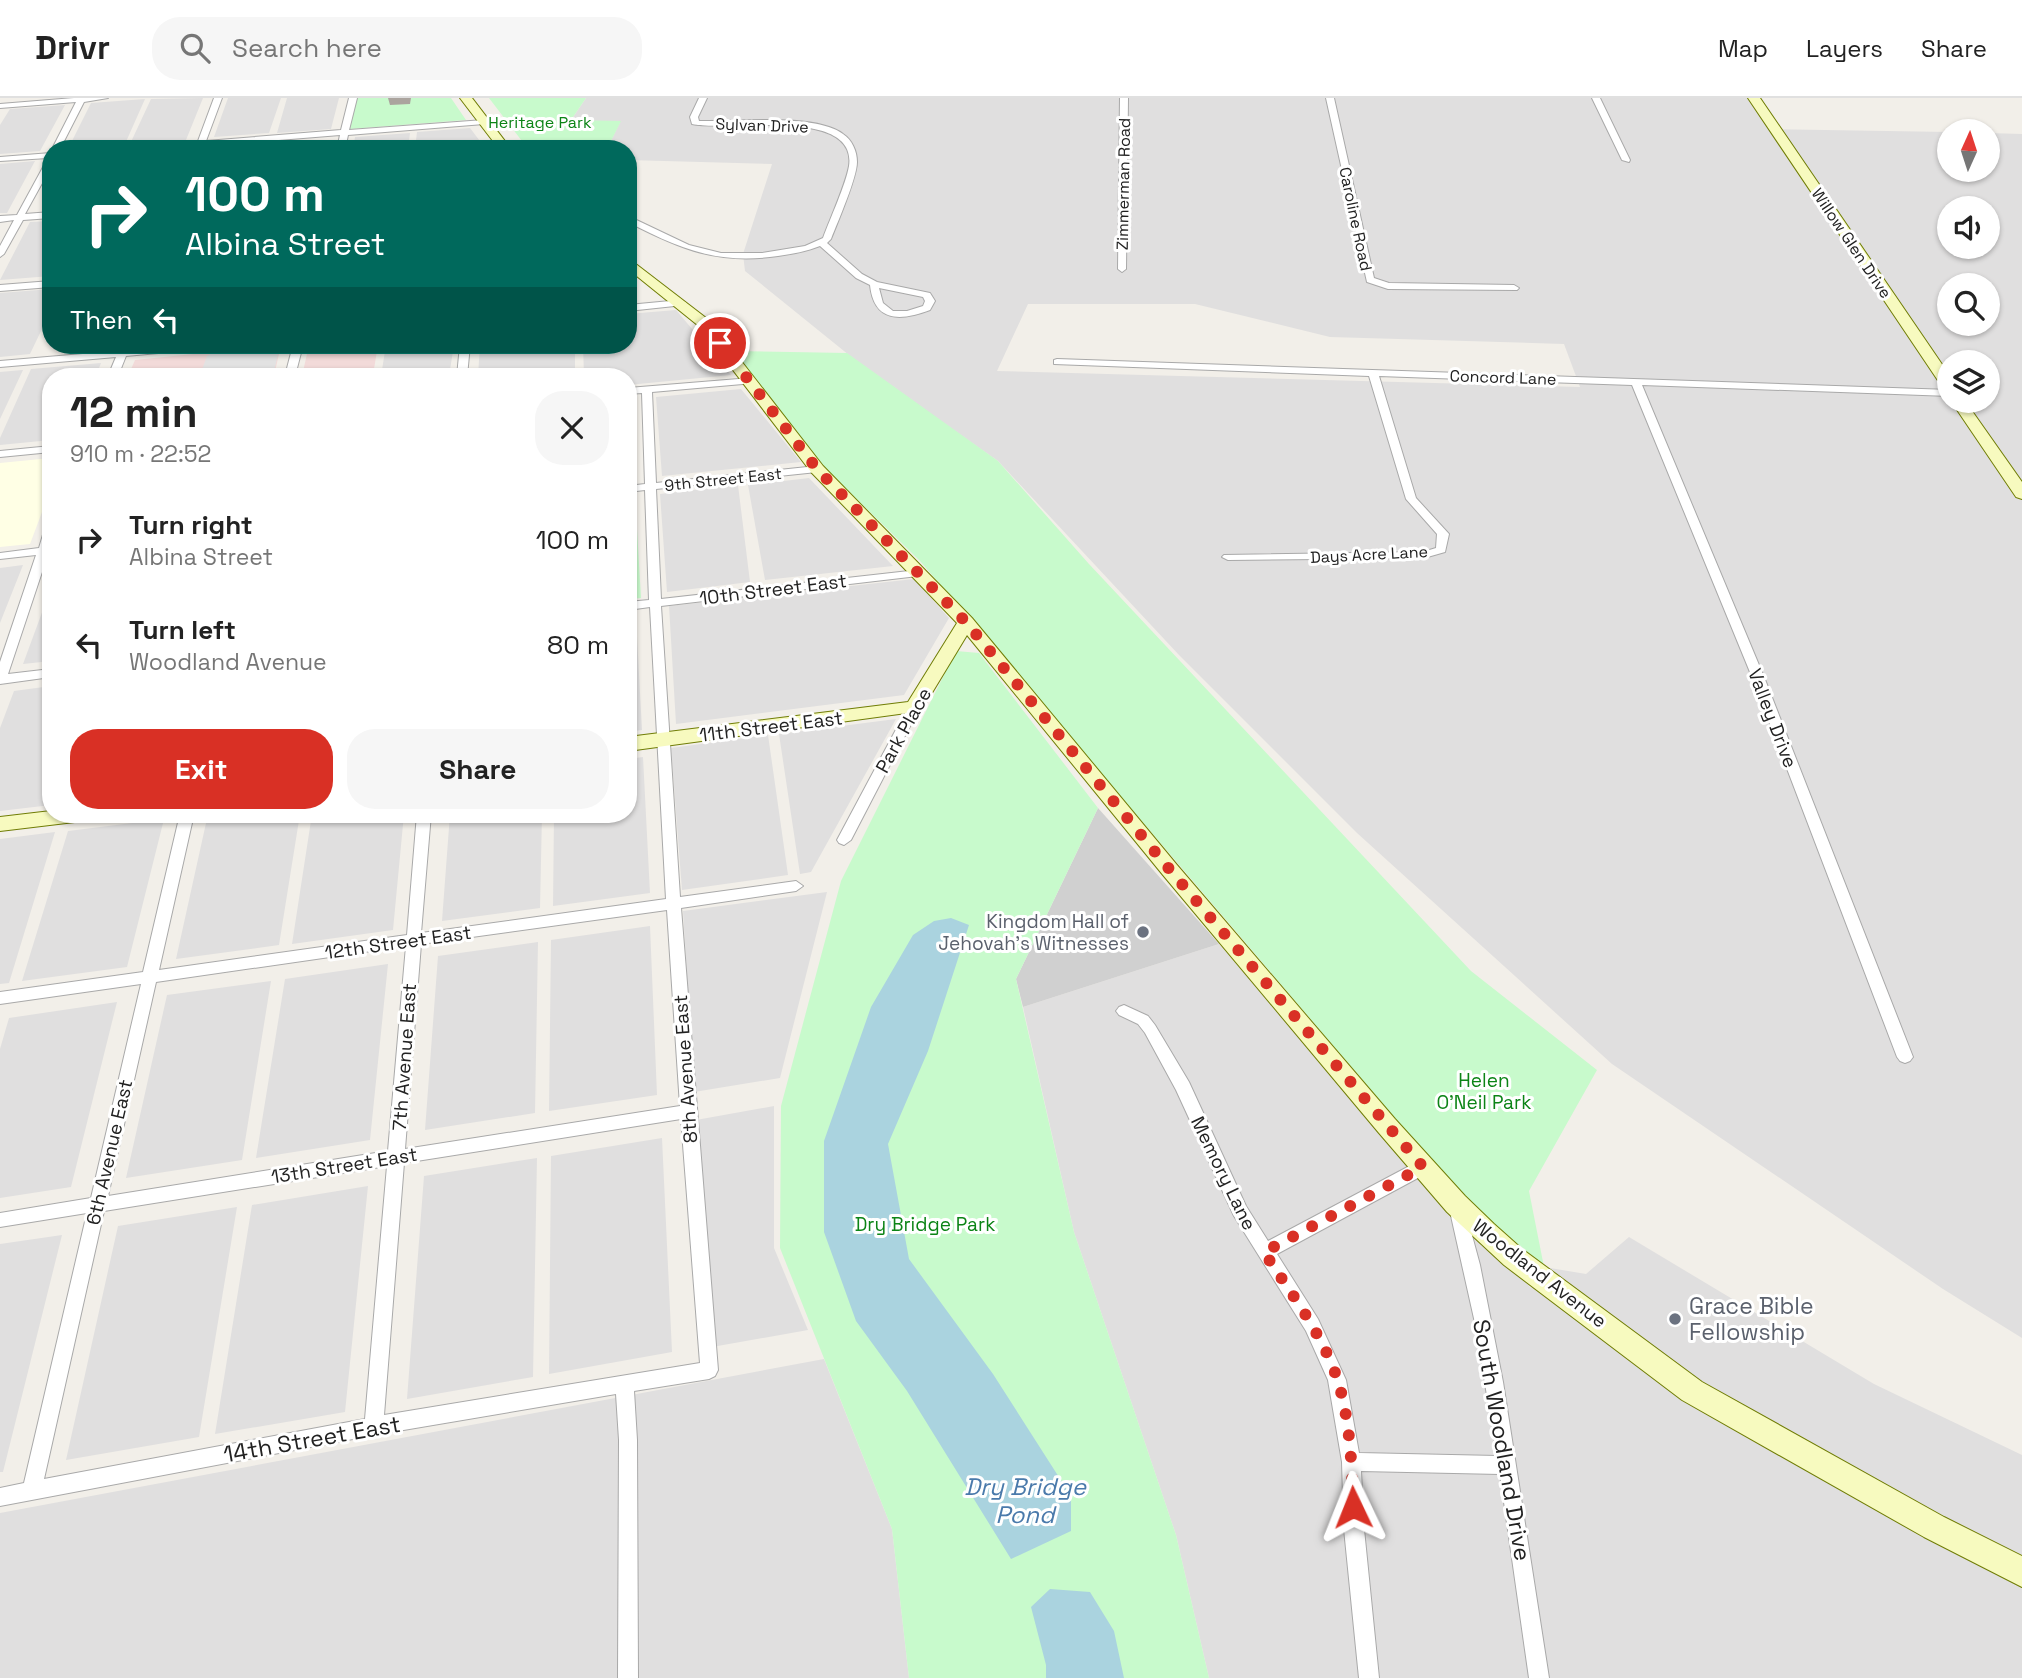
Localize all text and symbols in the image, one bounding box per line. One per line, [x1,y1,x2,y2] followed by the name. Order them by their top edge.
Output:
[152,17,642,80] search box
[35,27,110,69] text: Drivr
[176,29,214,67] icon: search
[232,31,382,65] text: Search here
[1718,33,1768,64] text: Map
[1806,33,1883,64] text: Layers
[1921,33,1987,64] text: Share
[488,112,592,133] park label: Heritage Park
[715,113,809,138] street label: Sylvan Drive
[1112,118,1135,250] street label: Zimmerman Road
[1937,119,2000,182] north arrow
[1937,119,2000,413] map controls
[185,163,325,225] text: 100 m
[1334,165,1377,273] street label: Caroline Road
[70,168,161,259] icon: right
[1807,184,1896,302] street label: Willow Glen Drive
[1937,196,2000,259] button: sound
[185,224,385,264] text: Albina Street
[1937,273,2000,336] button: search
[147,301,185,339] icon: left
[70,303,133,337] text: Then
[690,313,750,373] pin
[701,324,739,362] icon: arrive
[1937,350,2000,413] button: layers
[1449,365,1557,390] street label: Concord Lane
[70,386,198,439] text: 12 min
[535,391,609,465] button: close
[70,439,211,469] text: 910 m · 22:52
[663,463,783,496] street label: 9th Street East
[129,508,253,542] text: Turn right
[70,521,108,559] icon: right
[536,523,609,557] text: 100 m
[1310,541,1428,568] street label: Days Acre Lane
[129,542,273,572] text: Albina Street
[698,568,848,611] street label: 10th Street East
[129,613,236,647] text: Turn left
[70,626,108,664] icon: left
[547,628,609,662] text: 80 m
[129,647,327,677] text: Woodland Avenue
[1742,665,1803,771] street label: Valley Drive
[870,683,937,777] street label: Park Place
[698,705,844,748] street label: 11th Street East
[70,729,333,809] button: Exit
[347,729,609,809] button: Share
[938,909,1129,956] place label: Kingdom Hall of Jehovah's Witnesses
[323,920,473,965] street label: 12th Street East
[1135,924,1151,940] marker: Kingdom Hall of Jehovah's Witnesses
[387,982,422,1132] street label: 7th Avenue East
[668,994,703,1144] street label: 8th Avenue East
[1437,1068,1531,1115] park label: Helen O'Neil Park
[81,1077,138,1227] street label: 6th Avenue East
[1185,1112,1262,1234] street label: Memory Lane
[269,1142,419,1189] street label: 13th Street East
[855,1212,995,1237] park label: Dry Bridge Park
[1468,1213,1612,1334] street label: Woodland Avenue
[1689,1291,1814,1347] place label: Grace Bible Fellowship
[1667,1311,1683,1327] marker: Grace Bible Fellowship
[1466,1317,1538,1563] street label: South Woodland Drive
[221,1409,403,1469] street label: 14th Street East
[1316,1470,1390,1544] position arrow
[964,1471,1087,1530] water label: Dry Bridge Pond

